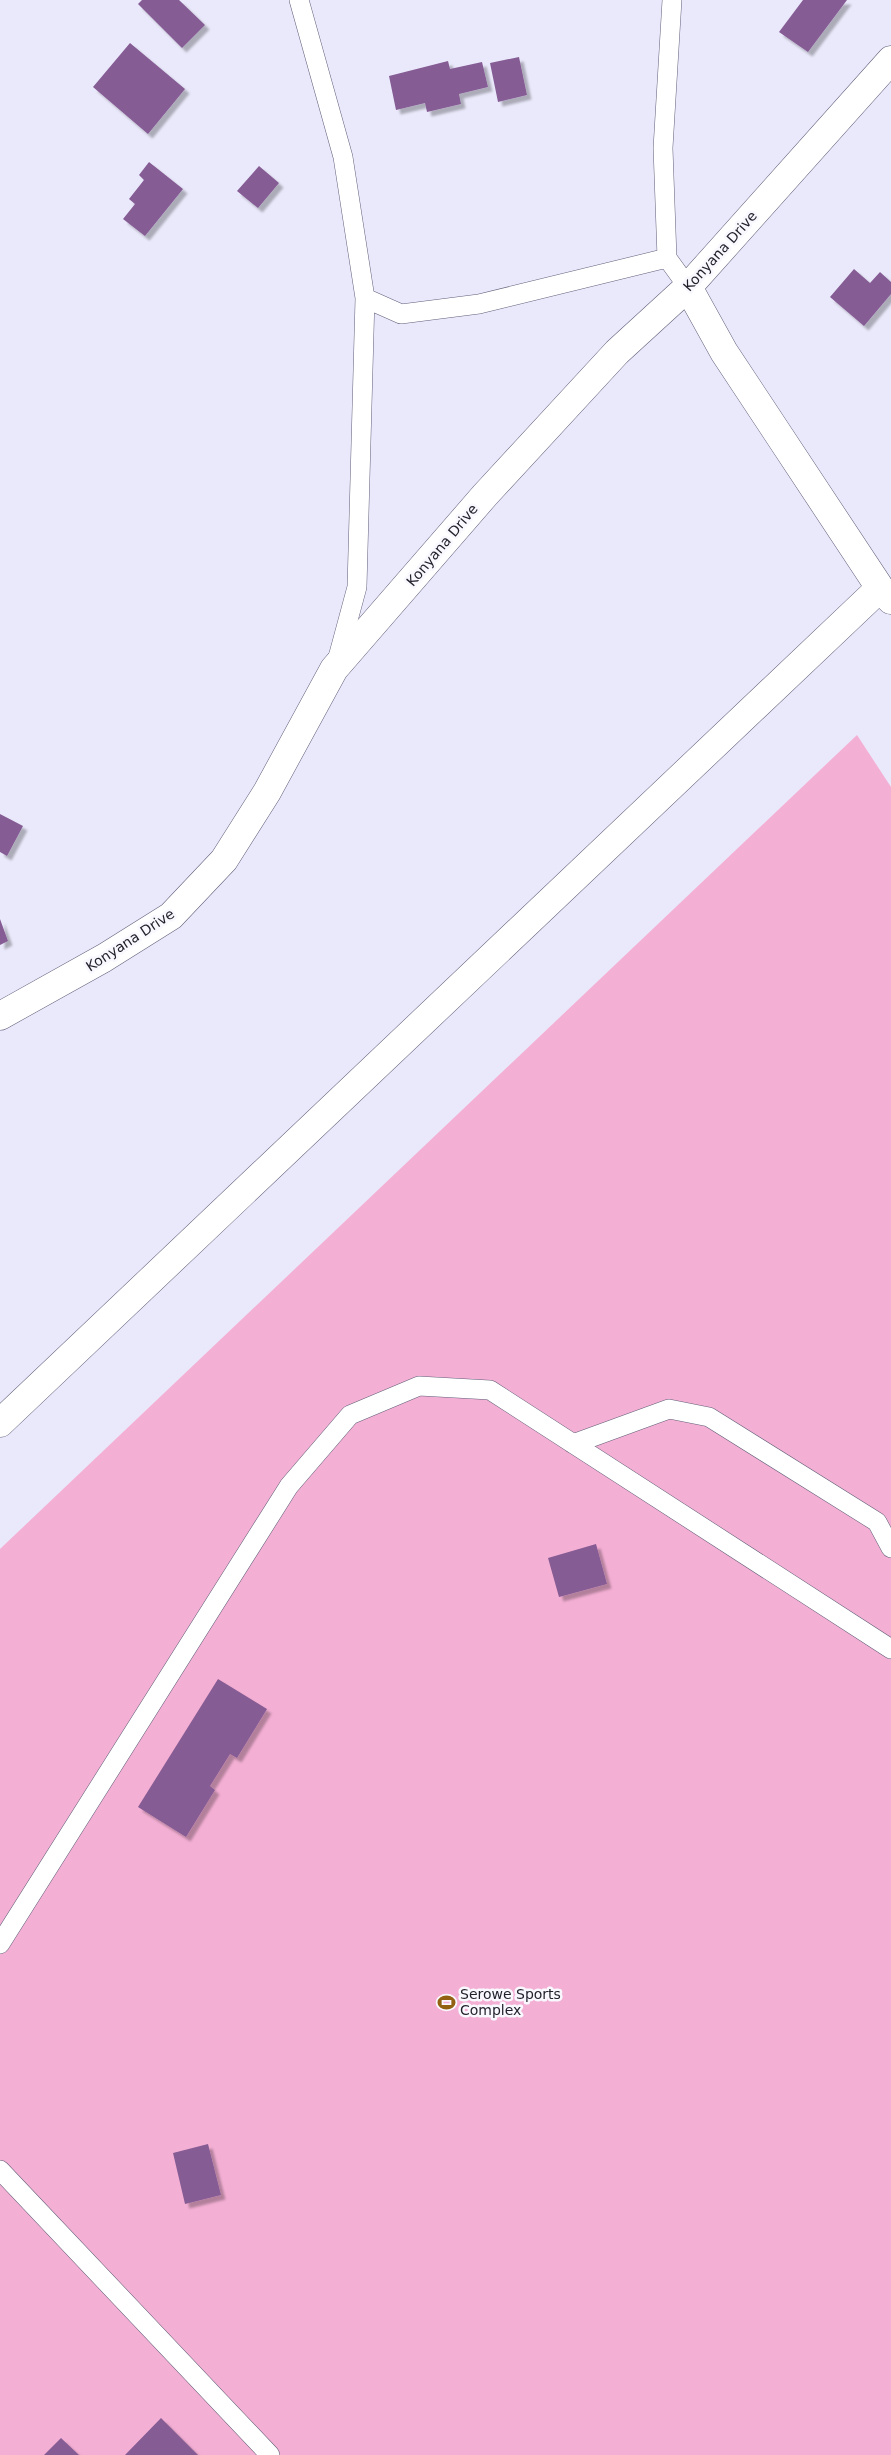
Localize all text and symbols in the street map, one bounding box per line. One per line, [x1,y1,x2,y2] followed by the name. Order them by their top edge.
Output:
[680,208,760,294] street label: Konyana Drive
[403,501,481,589] street label: Konyana Drive
[83,906,177,974] street label: Konyana Drive
[460,1986,561,2018] place label: Serowe Sports Complex
[436,1992,456,2012] sports icon: Serowe Sports Complex

